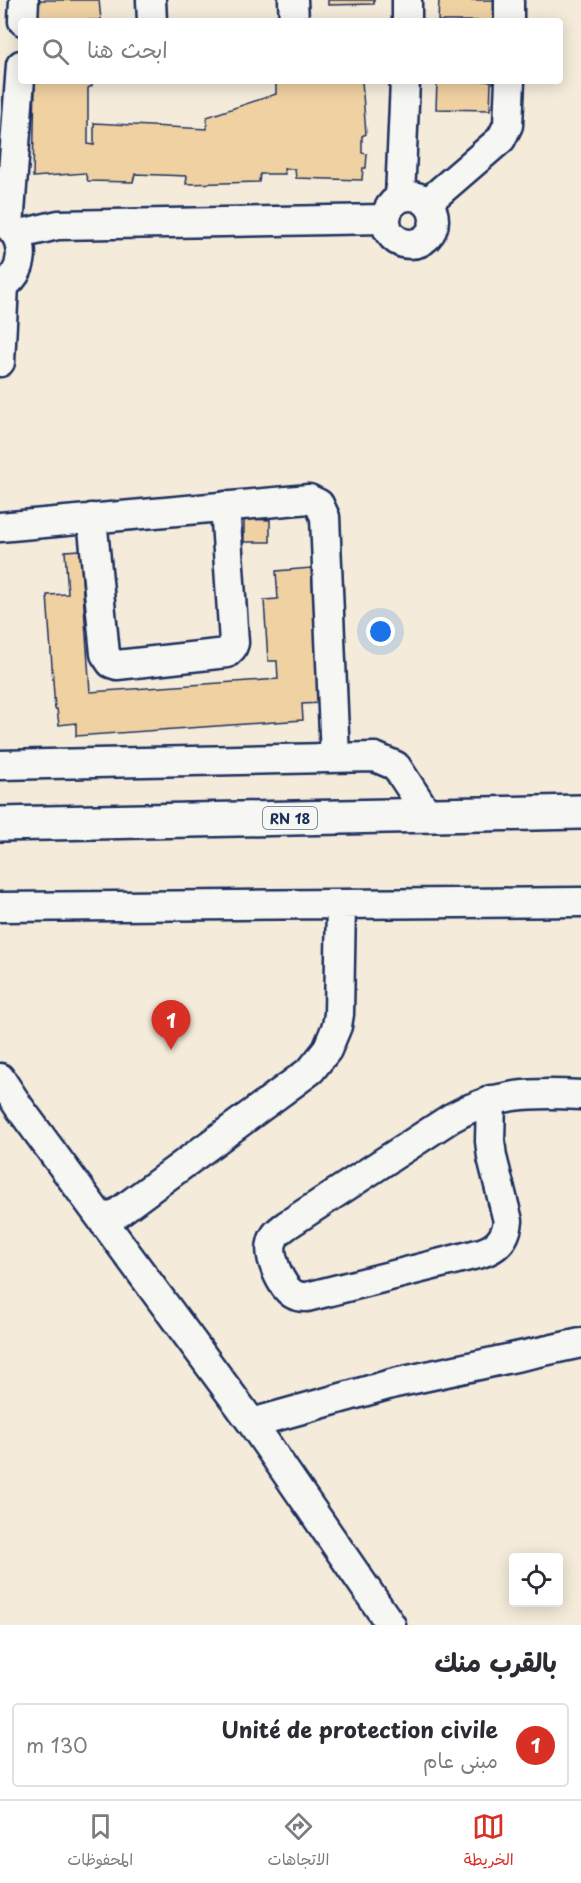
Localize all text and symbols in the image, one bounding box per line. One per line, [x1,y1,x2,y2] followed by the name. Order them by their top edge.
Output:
[18,18,563,84] search box
[87,32,168,65] text: ابحث هنا
[39,35,72,68] icon: search
[366,617,395,646] your location
[263,807,317,829] road number: RN 18
[152,1000,190,1050] pin: 1
[509,1553,563,1607] map controls
[509,1553,563,1607] button: locate
[435,1642,557,1681] text: بالقرب منك
[221,1712,498,1745] text: Unité de protection civile
[26,1730,88,1760] text: 130 m
[531,1730,540,1760] text: 1
[423,1745,498,1775] text: مبنى عام
[67,1810,133,1874] tab: المحفوظات
[268,1810,329,1874] tab: الاتجاهات
[464,1810,514,1874] tab: الخريطة

